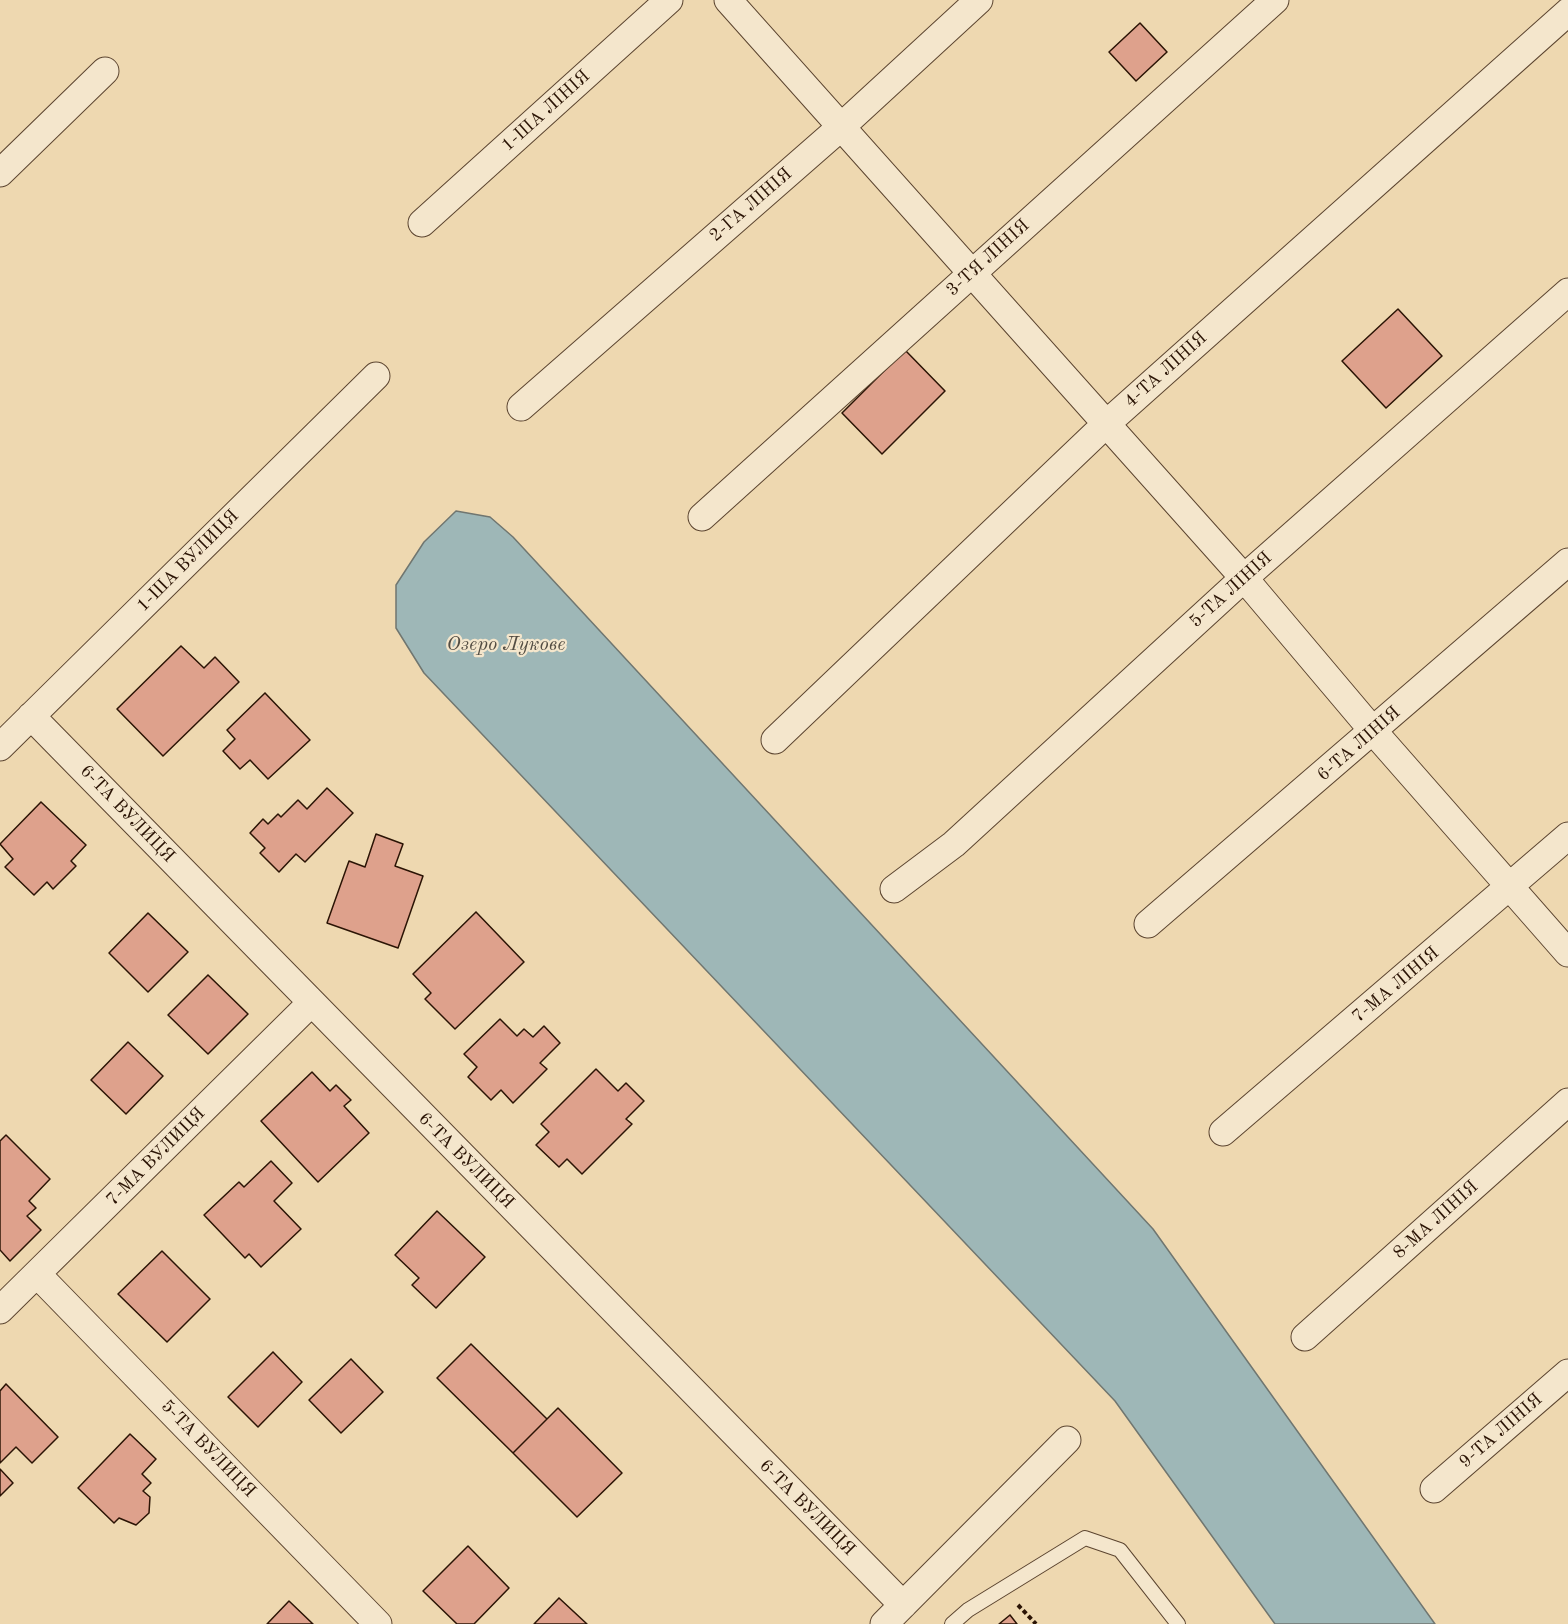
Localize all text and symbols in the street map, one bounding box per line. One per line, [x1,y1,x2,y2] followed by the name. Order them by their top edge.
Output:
[497,66,595,156] street label: 1-ША ЛІНІЯ
[705,163,797,247] street label: 2-ГА ЛІНІЯ
[942,215,1034,301] street label: 3-ТЯ ЛІНІЯ
[1120,327,1212,413] street label: 4-ТА ЛІНІЯ
[132,505,244,617] street label: 1-ША ВУЛИЦЯ
[1185,547,1277,633] street label: 5-ТА ЛІНІЯ
[447,633,565,657] water label: Озеро Лукове
[1313,702,1405,786] street label: 6-ТА ЛІНІЯ
[75,761,179,867] street label: 6-ТА ВУЛИЦЯ
[1348,942,1444,1028] street label: 7-МА ЛІНІЯ
[102,1103,210,1211] street label: 7-МА ВУЛИЦЯ
[413,1108,519,1214] street label: 6-ТА ВУЛИЦЯ
[1389,1176,1483,1264] street label: 8-МА ЛІНІЯ
[1455,1389,1547,1473] street label: 9-ТА ЛІНІЯ
[156,1396,260,1502] street label: 5-ТА ВУЛИЦЯ
[754,1455,860,1561] street label: 6-ТА ВУЛИЦЯ

